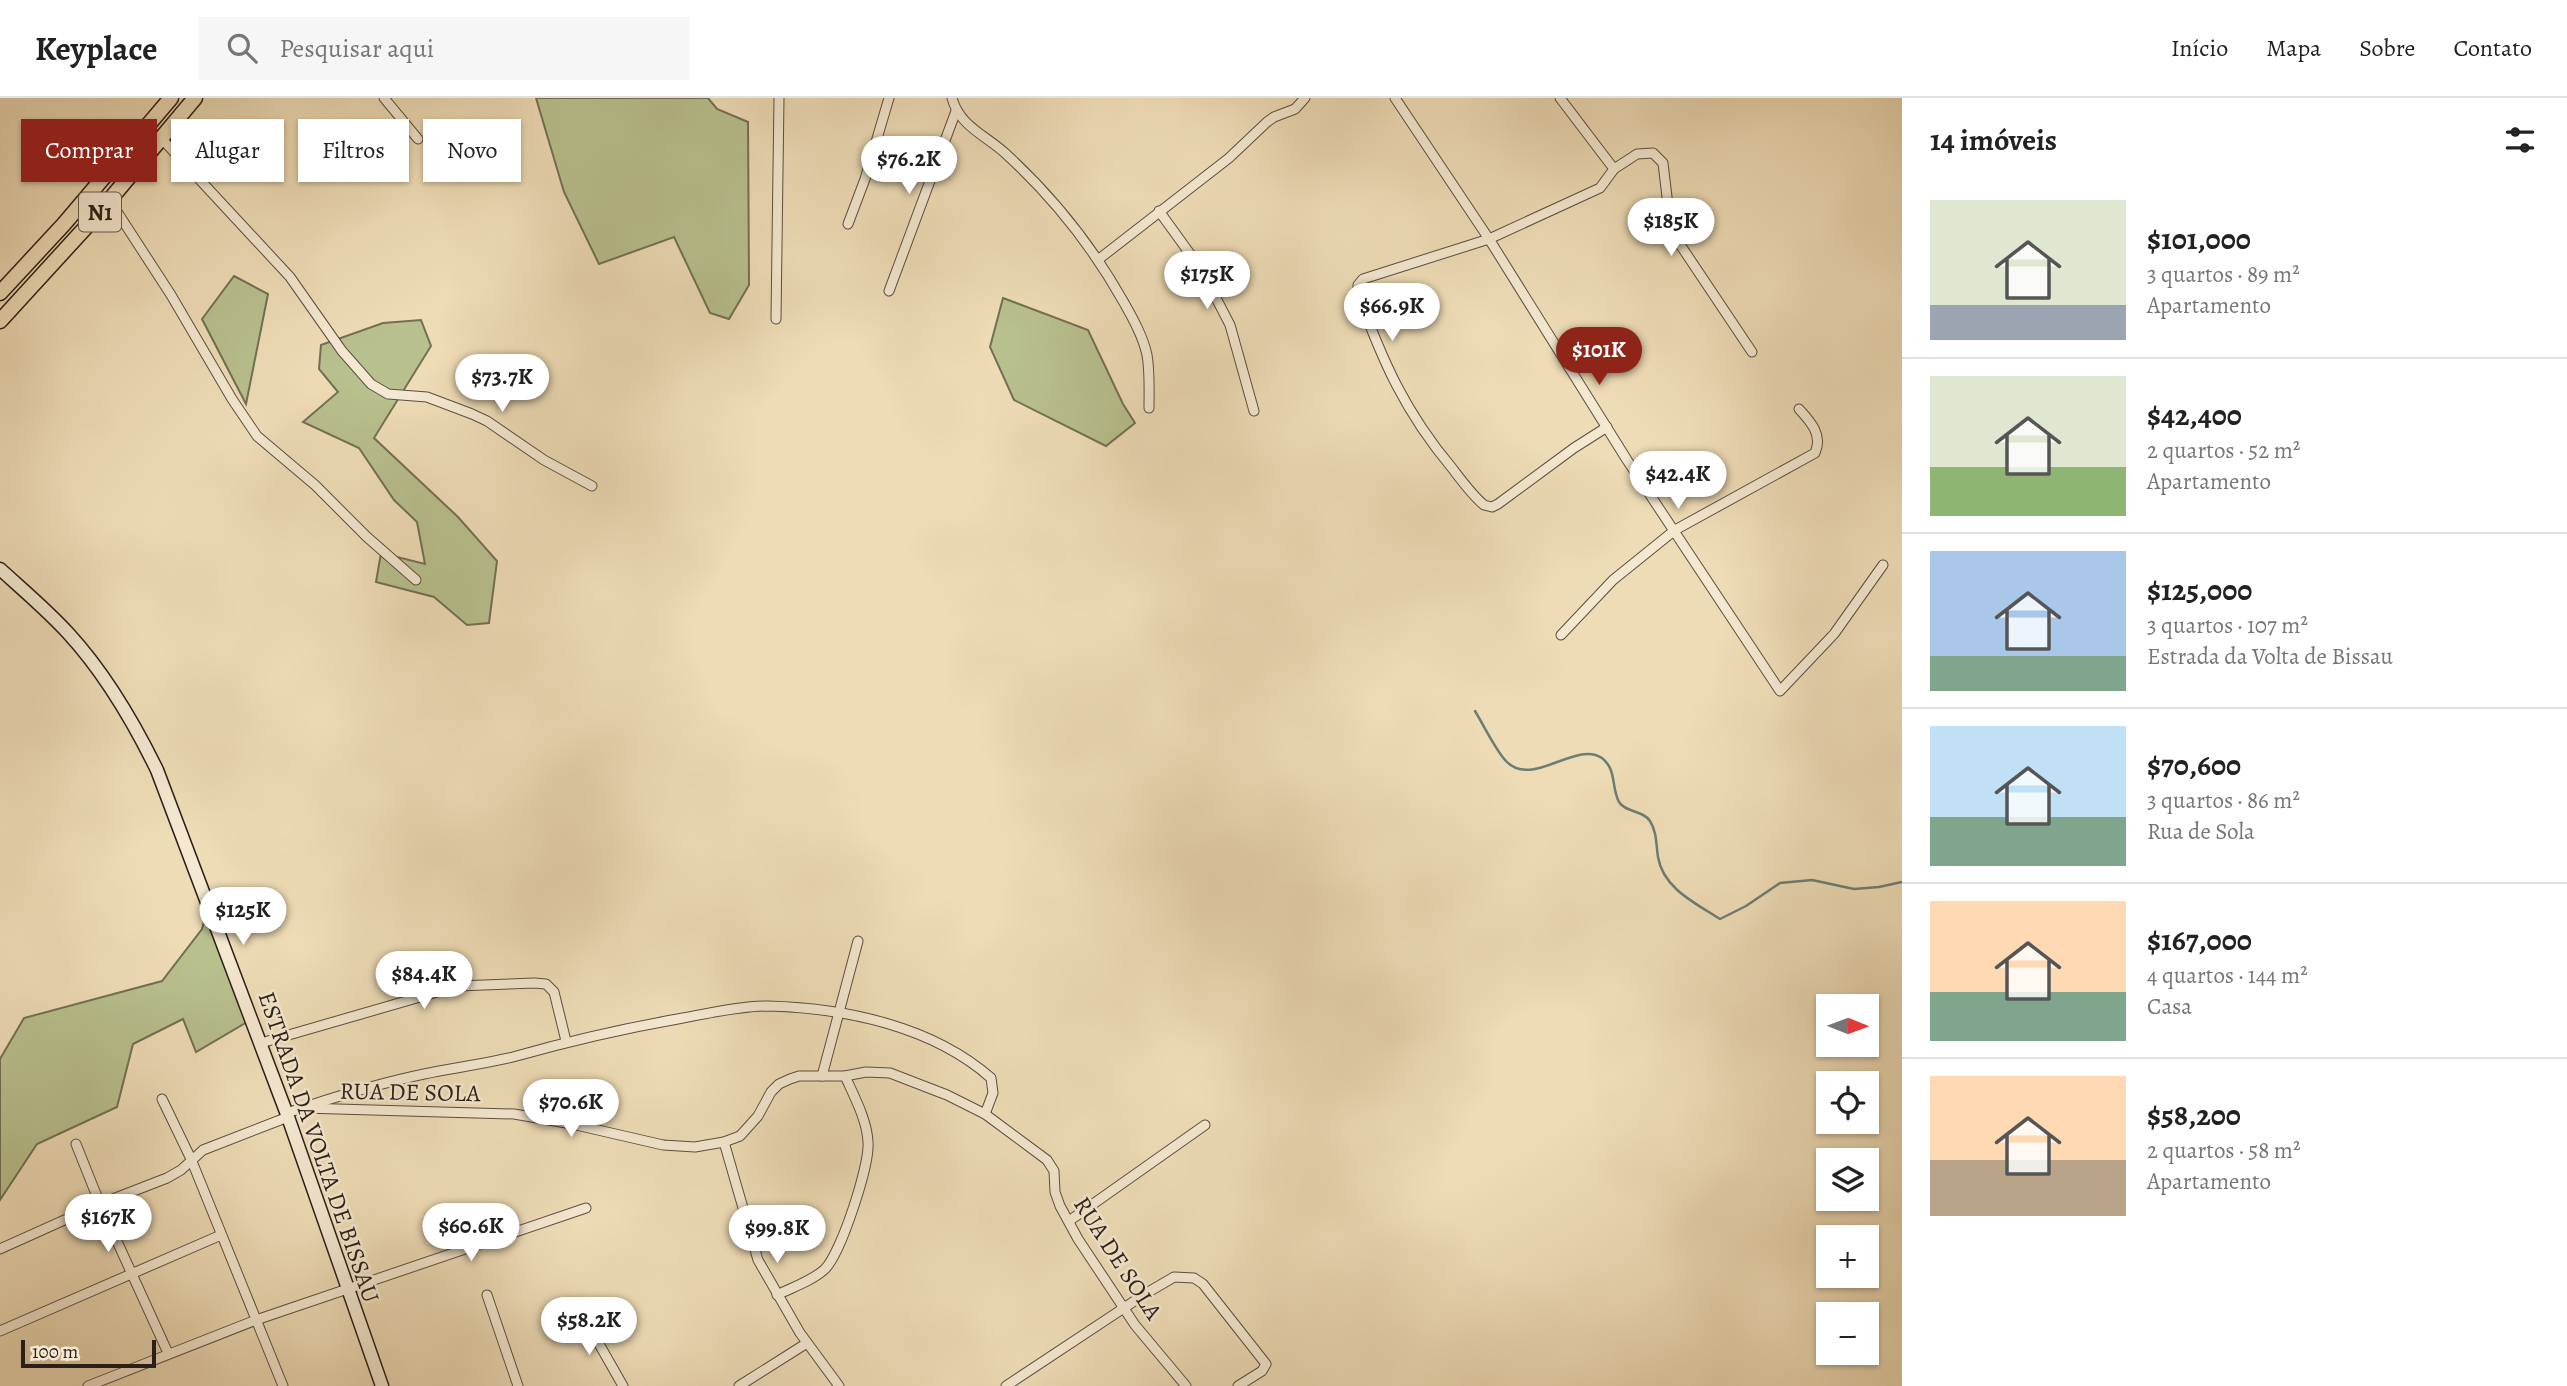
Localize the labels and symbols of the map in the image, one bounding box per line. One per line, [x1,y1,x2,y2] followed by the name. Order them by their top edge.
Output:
[852,136,966,196] pin: $76.2K
[79,192,121,232] road number: N1
[1622,198,1720,258] pin: $185K
[1158,252,1256,311] pin: $175K
[1335,284,1449,343] pin: $66.9K
[1550,328,1648,387] pin: $101K
[445,354,559,414] pin: $73.7K
[1621,452,1735,511] pin: $42.4K
[194,888,292,947] pin: $125K
[367,951,481,1011] pin: $84.4K
[251,987,387,1307] street label: ESTRADA DA VOLTA DE BISSAU
[1816,994,1880,1057] north arrow
[339,1075,482,1109] street label: RUA DE SOLA
[514,1080,628,1139] pin: $70.6K
[1066,1190,1170,1327] street label: RUA DE SOLA
[59,1194,157,1254] pin: $167K
[414,1204,528,1263] pin: $60.6K
[720,1206,834,1265] pin: $99.8K
[532,1298,646,1357] pin: $58.2K
[21,1337,156,1369] scale bar

